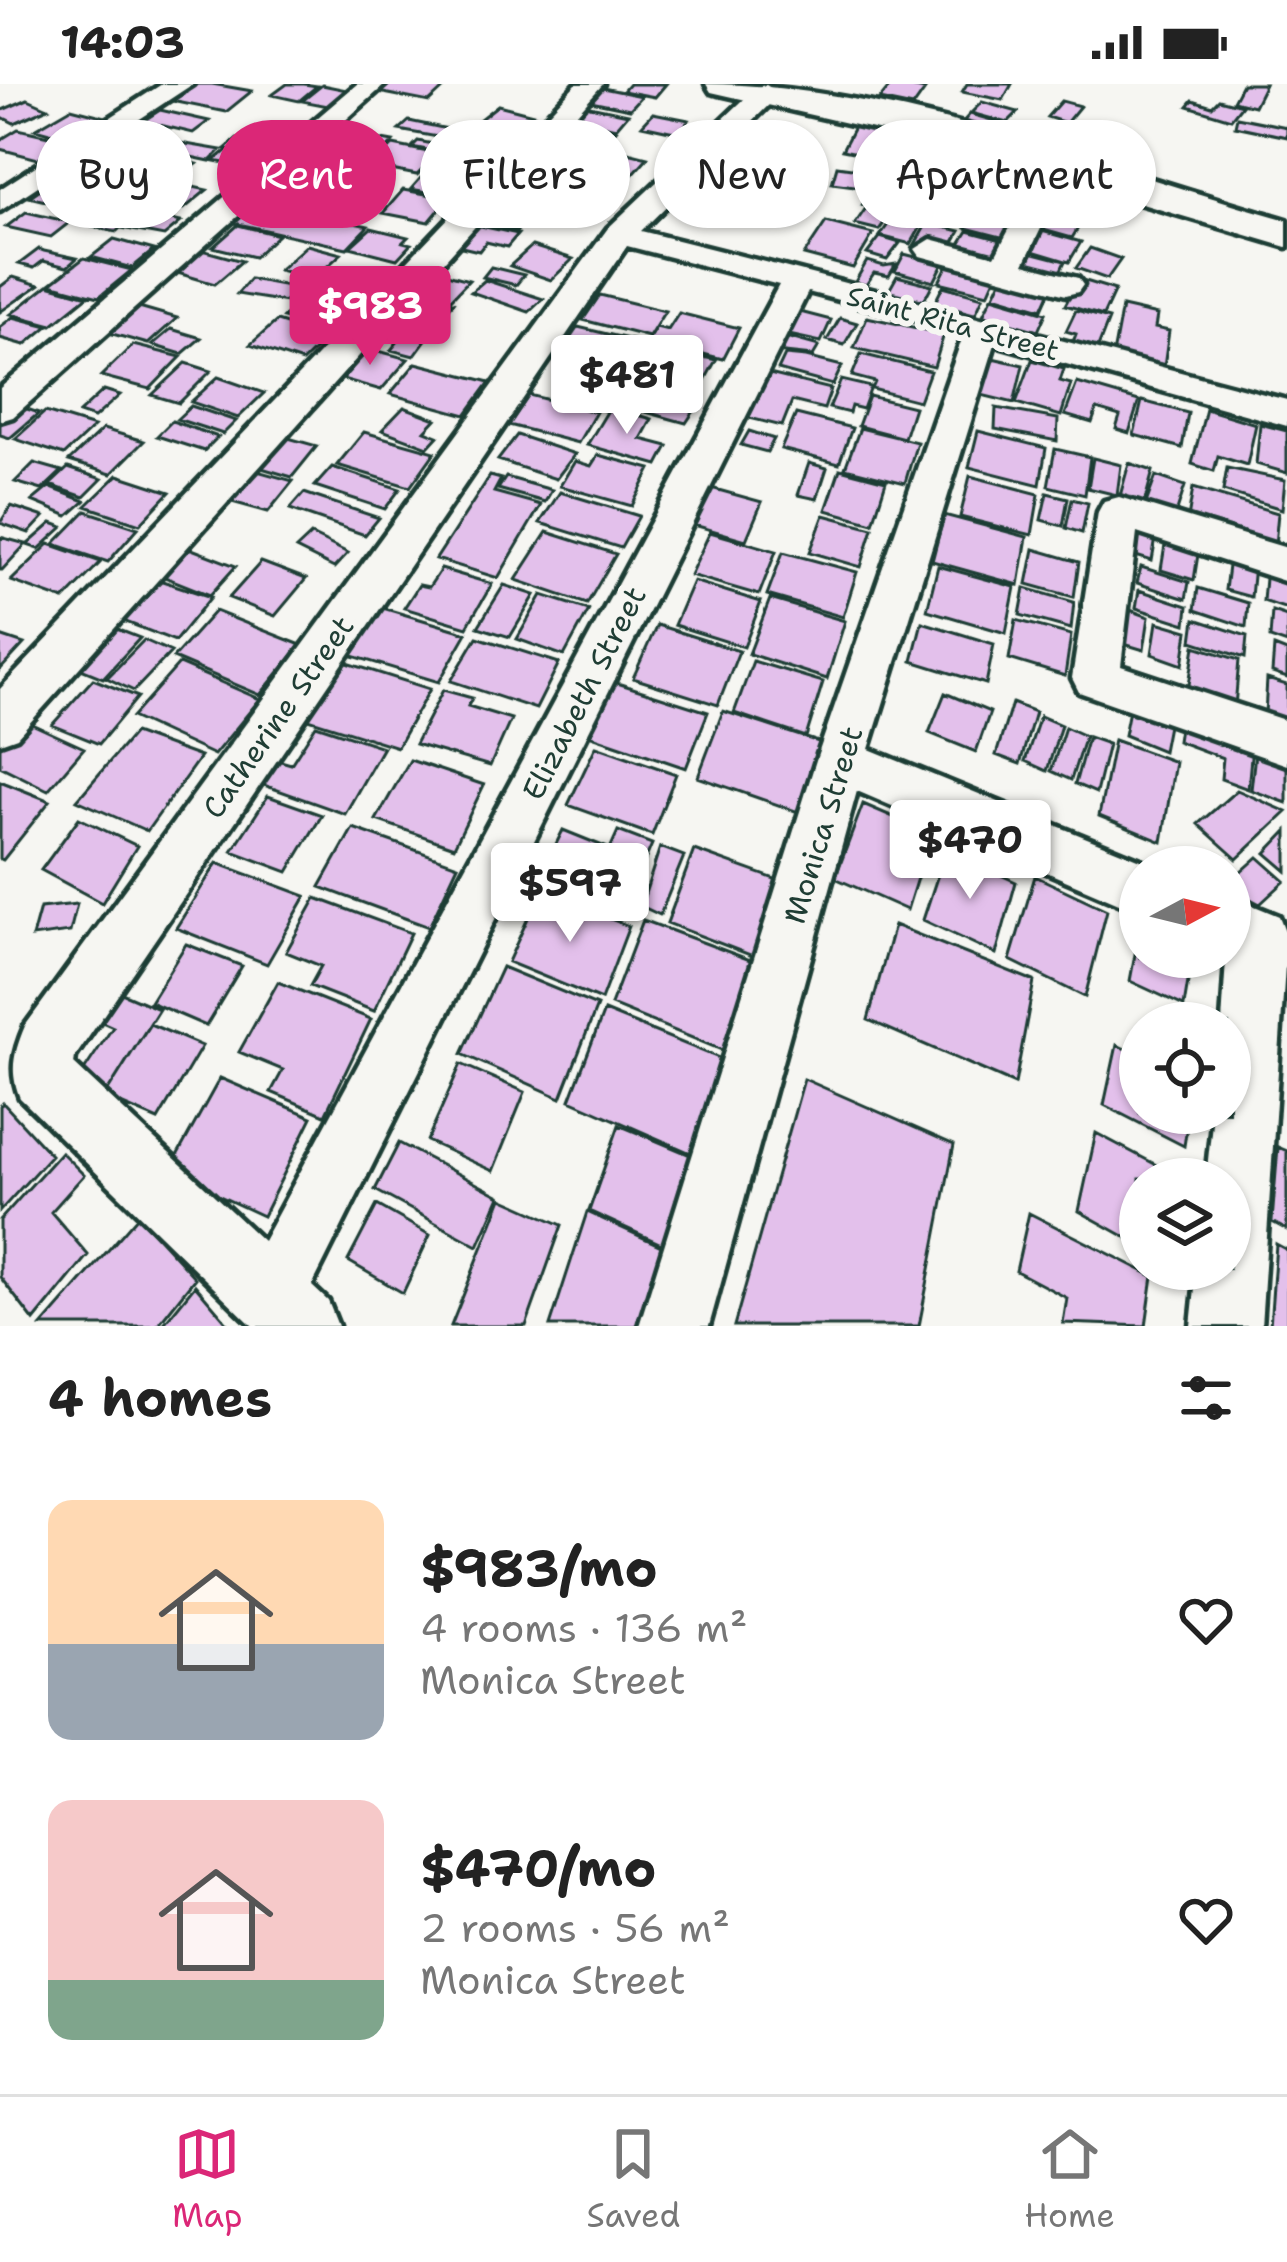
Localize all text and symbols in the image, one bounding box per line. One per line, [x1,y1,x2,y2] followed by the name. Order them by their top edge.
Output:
[60,12,185,72] text: 14:03
[36,120,193,228] chip: Buy
[217,120,396,228] chip: Rent
[420,120,630,228] chip: Filters
[654,120,829,228] chip: New
[853,120,1156,228] chip: Apartment
[299,266,441,368] pin: $983
[843,277,1063,369] street label: Saint Rita Street
[317,279,423,331] text: $983
[556,335,698,437] pin: $481
[578,348,676,400] text: $481
[512,579,656,807] street label: Elizabeth Street
[193,608,363,826] street label: Catherine Street
[774,721,872,929] street label: Monica Street
[899,800,1041,902] pin: $470
[917,813,1023,865] text: $470
[499,843,641,945] pin: $597
[1119,846,1251,978] north arrow
[1119,846,1251,1290] map controls
[518,856,622,908] text: $597
[1119,1002,1251,1134] button: locate
[1119,1158,1251,1290] button: layers
[48,1364,272,1432] text: 4 homes
[1173,1365,1239,1431] icon: filters
[420,1534,658,1602] text: $983/mo
[144,1548,288,1692] icon: home
[1173,1587,1239,1653] icon: heart
[420,1602,747,1654] text: 4 rooms · 136 m²
[420,1654,686,1706] text: Monica Street
[420,1834,656,1902] text: $470/mo
[144,1848,288,1992] icon: home
[1173,1887,1239,1953] icon: heart
[420,1902,730,1954] text: 2 rooms · 56 m²
[420,1954,686,2006] text: Monica Street
[172,2121,243,2238] tab: Map
[587,2121,680,2238] tab: Saved
[1024,2121,1115,2238] tab: Home

